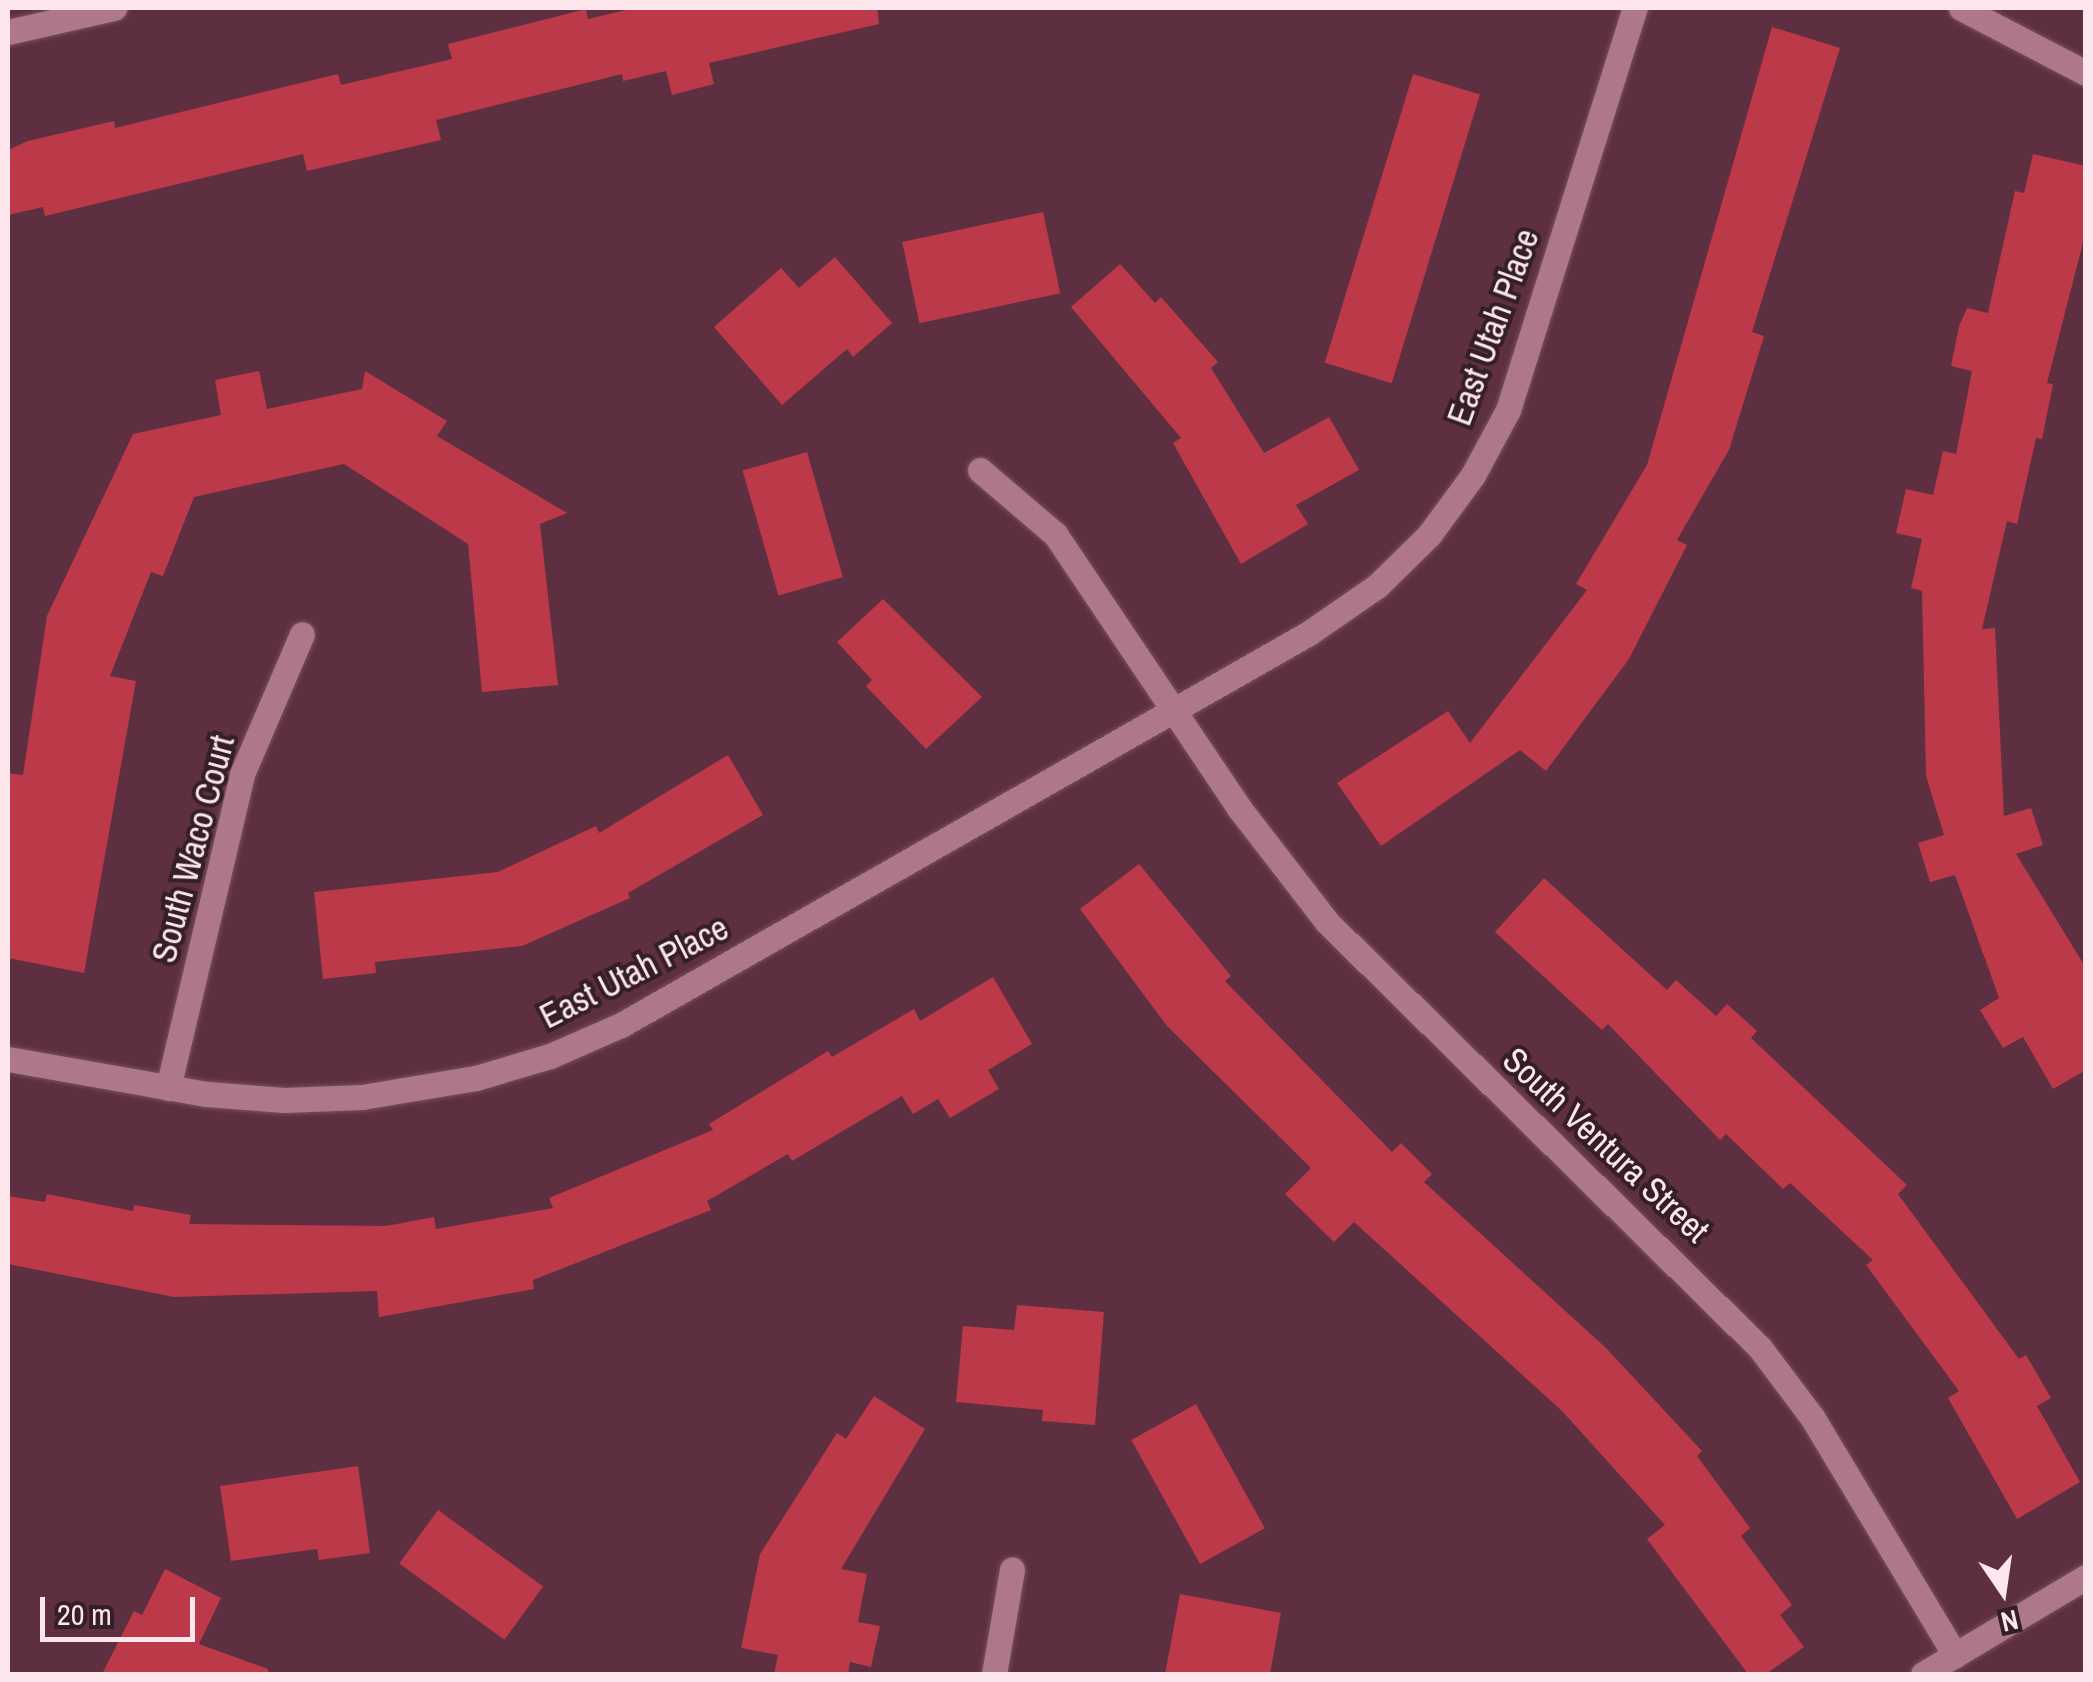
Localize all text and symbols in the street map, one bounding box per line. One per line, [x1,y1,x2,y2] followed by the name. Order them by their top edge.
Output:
[1438,223,1548,431] street label: East Utah Place
[143,731,243,967] street label: South Waco Court
[533,907,735,1037] street label: East Utah Place
[1494,1039,1718,1251] street label: South Ventura Street
[1953,1542,2053,1642] north arrow
[45,1577,200,1639] scale bar
[57,1594,112,1634] text: 20 m
[1997,1601,2022,1642] text: N

